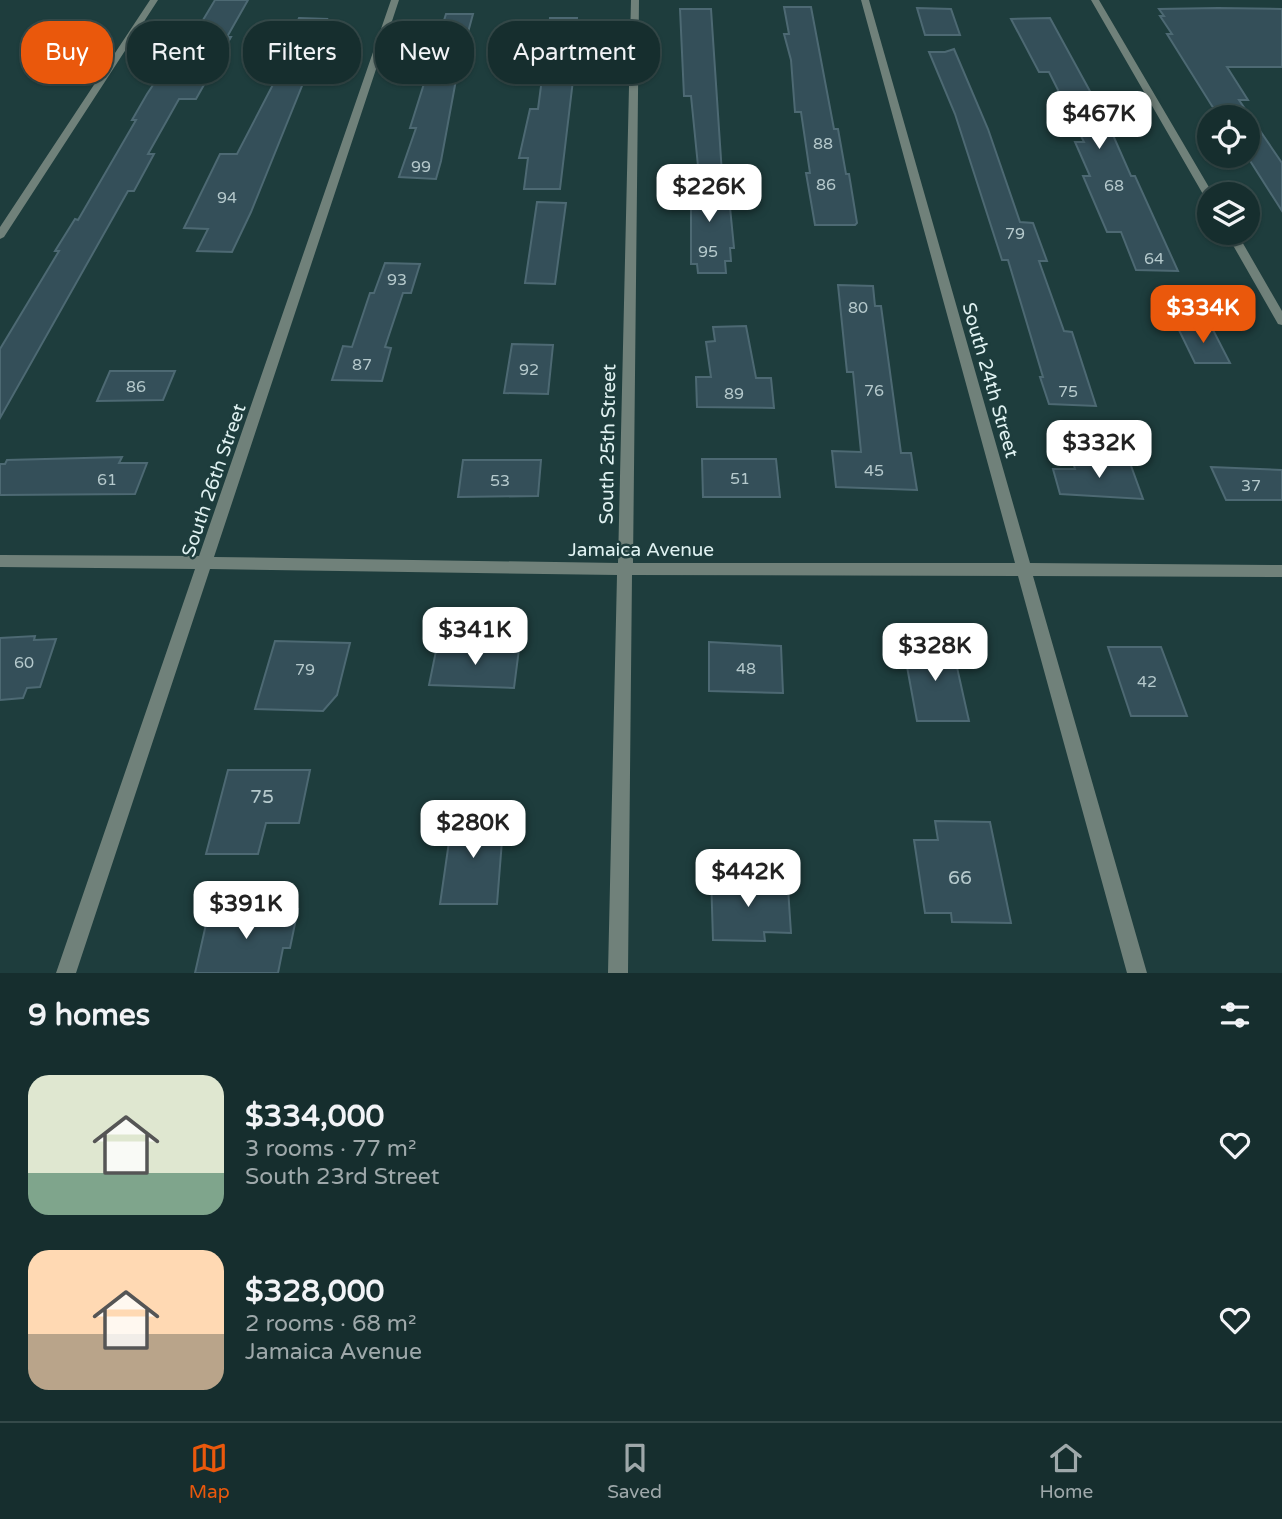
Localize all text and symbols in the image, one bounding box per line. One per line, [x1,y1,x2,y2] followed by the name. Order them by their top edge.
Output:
[21,21,113,84] chip: Buy
[127,21,229,84] chip: Rent
[243,21,361,84] chip: Filters
[375,21,474,84] chip: New
[488,21,660,84] chip: Apartment
[1050,92,1148,151] pin: $467K
[1063,100,1135,128] text: $467K
[1197,105,1260,245] map controls
[1197,105,1260,168] button: locate
[813,134,833,154] house number: 88
[411,157,431,177] house number: 99
[660,164,758,224] pin: $226K
[673,173,745,201] text: $226K
[816,175,836,195] house number: 86
[1104,176,1124,196] house number: 68
[1197,182,1260,245] button: layers
[217,188,237,208] house number: 94
[1005,224,1025,244] house number: 79
[698,242,718,262] house number: 95
[1144,249,1164,269] house number: 64
[387,270,407,290] house number: 93
[1154,286,1252,345] pin: $334K
[1167,294,1239,322] text: $334K
[848,298,868,318] house number: 80
[957,300,1023,460] street label: South 24th Street
[352,355,372,375] house number: 87
[519,360,539,380] house number: 92
[596,364,620,524] street label: South 25th Street
[126,377,146,397] house number: 86
[864,381,884,401] house number: 76
[1058,382,1078,402] house number: 75
[724,384,744,404] house number: 89
[177,401,250,560] street label: South 26th Street
[1050,420,1148,480] pin: $332K
[1063,429,1135,457] text: $332K
[864,461,884,481] house number: 45
[730,469,750,489] house number: 51
[97,470,117,490] house number: 61
[490,471,510,491] house number: 53
[1241,476,1261,496] house number: 37
[568,539,714,561] street label: Jamaica Avenue
[426,608,524,667] pin: $341K
[439,616,511,644] text: $341K
[886,624,984,683] pin: $328K
[899,632,971,660] text: $328K
[14,653,34,673] house number: 60
[736,659,756,679] house number: 48
[295,660,315,680] house number: 79
[1137,672,1157,692] house number: 42
[250,786,274,808] house number: 75
[424,800,522,860] pin: $280K
[437,809,509,837] text: $280K
[699,850,797,909] pin: $442K
[712,858,784,886] text: $442K
[948,867,972,889] house number: 66
[197,881,295,941] pin: $391K
[210,890,282,918] text: $391K
[1216,996,1254,1034] icon: filters
[28,997,150,1034] text: 9 homes
[245,1098,384,1135] text: $334,000
[84,1103,168,1187] icon: home
[1216,1126,1254,1164] icon: heart
[245,1135,416,1163] text: 3 rooms · 77 m²
[245,1163,440,1191] text: South 23rd Street
[245,1273,384,1310] text: $328,000
[84,1278,168,1362] icon: home
[1216,1301,1254,1339] icon: heart
[245,1310,416,1338] text: 2 rooms · 68 m²
[245,1338,422,1366] text: Jamaica Avenue
[189,1439,230,1503] tab: Map
[607,1439,662,1503] tab: Saved
[1039,1439,1093,1503] tab: Home

